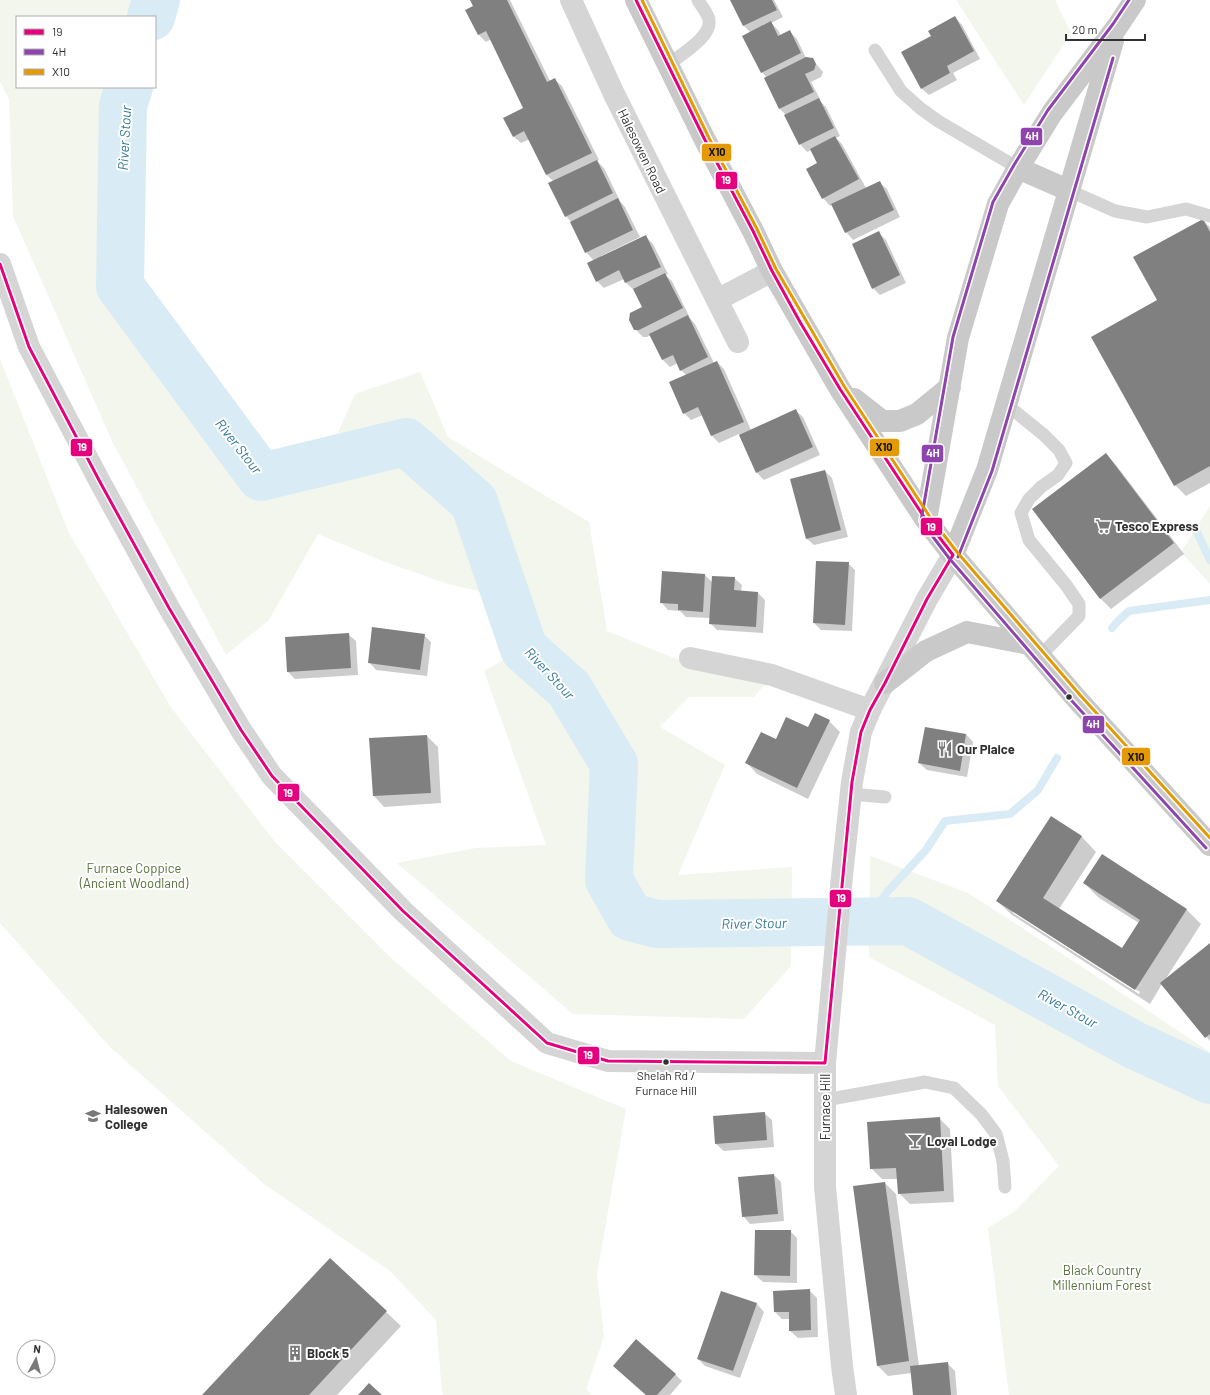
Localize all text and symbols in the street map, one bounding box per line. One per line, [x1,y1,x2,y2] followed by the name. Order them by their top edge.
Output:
[16,16,156,88] legend
[1066,16,1145,42] scale bar
[1072,22,1098,36] text: 20 m
[52,24,62,38] text: 19
[52,44,66,58] text: 4H
[52,64,70,78] text: X10
[114,104,134,171] water label: River Stour
[615,106,669,196] street label: Halesowen Road
[1020,127,1043,146] line badge: 4H
[1025,129,1039,142] text: 4H
[701,143,732,162] line badge: X10
[708,145,726,158] text: X10
[715,171,738,190] line badge: 19
[721,173,731,186] text: 19
[212,415,266,478] water label: River Stour
[70,438,93,457] line badge: 19
[869,438,900,457] line badge: X10
[77,440,87,453] text: 19
[875,440,893,453] text: X10
[921,444,944,463] line badge: 4H
[926,446,940,459] text: 4H
[920,517,943,536] line badge: 19
[1094,517,1112,535] supermarket icon: Tesco Express
[1115,518,1199,534] place label: Tesco Express
[926,520,936,533] text: 19
[522,643,579,703] water label: River Stour
[1064,692,1074,702] unlabelled marker
[1082,715,1105,734] line badge: 4H
[1086,717,1100,730] text: 4H
[936,740,954,758] restaurant icon: Our Plaice
[957,741,1015,757] place label: Our Plaice
[1121,747,1151,766] line badge: X10
[1127,750,1145,763] text: X10
[277,783,300,802] line badge: 19
[283,786,293,799] text: 19
[79,860,189,891] park label: Furnace Coppice (Ancient Woodland)
[829,889,852,908] line badge: 19
[836,891,846,904] text: 19
[721,914,788,932] water label: River Stour
[1035,985,1102,1032] water label: River Stour
[577,1046,600,1065] line badge: 19
[583,1048,593,1061] text: 19
[661,1057,671,1067] marker: Shelah Rd / Furnace Hill
[635,1068,697,1097] place label: Shelah Rd / Furnace Hill
[817,1074,833,1140] street label: Furnace Hill
[105,1101,168,1132] place label: Halesowen College
[84,1107,102,1125] school or university icon: Halesowen College
[906,1132,924,1150] bar icon: Loyal Lodge
[927,1133,997,1149] place label: Loyal Lodge
[1052,1262,1152,1293] park label: Black Country Millennium Forest
[16,1339,56,1379] north arrow
[33,1342,42,1355] text: N
[286,1344,304,1362] building icon: Block 5
[307,1345,349,1361] place label: Block 5

